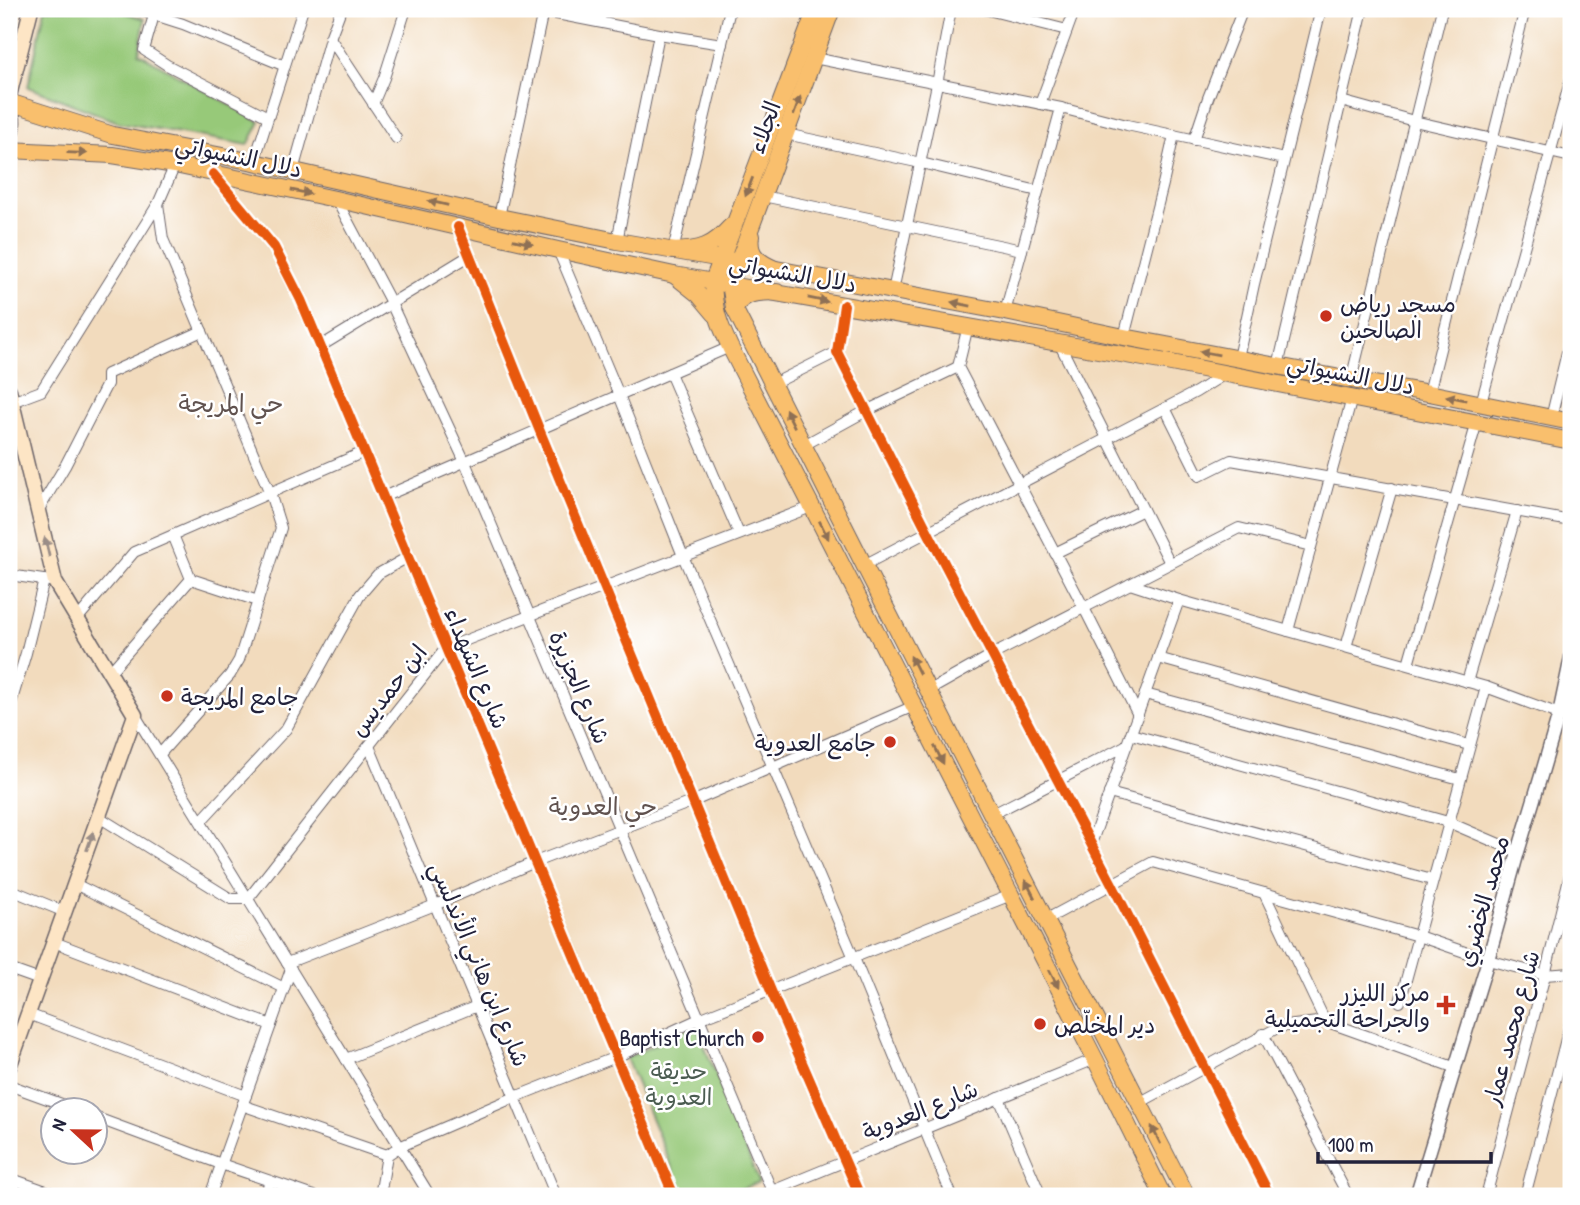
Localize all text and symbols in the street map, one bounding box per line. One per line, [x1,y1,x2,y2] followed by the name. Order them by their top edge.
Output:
[791,95,802,116] one-way arrow
[740,96,788,158] street label: الجلاء
[172,127,305,190] street label: دلال النشيواتي
[66,148,88,159] one-way arrow
[743,177,754,198] one-way arrow
[290,186,312,197] one-way arrow
[427,198,449,209] one-way arrow
[512,237,534,248] one-way arrow
[726,247,859,305] street label: دلال النشيواتي
[1340,288,1456,345] place label: مسجد رياض الصالحين
[807,295,829,306] one-way arrow
[950,298,972,309] one-way arrow
[1318,308,1334,324] marker: مسجد رياض الصالحين
[1284,346,1417,407] street label: دلال النشيواتي
[1198,347,1220,358] one-way arrow
[179,387,283,425] district label: حي المريجة
[1445,393,1467,404] one-way arrow
[785,408,796,428] one-way arrow
[818,520,829,540] one-way arrow
[41,536,52,558] one-way arrow
[437,603,516,734] street label: شارع الشهداء
[541,626,618,749] street label: شارع الجزيرة
[342,638,434,742] street label: ابن حمديس
[909,655,920,675] one-way arrow
[181,681,299,714] place label: جامع المريجة
[159,688,175,704] marker: جامع المريجة
[755,727,876,760] place label: جامع العدوية
[882,734,898,750] marker: جامع العدوية
[932,745,944,765] one-way arrow
[549,790,657,828] district label: حي العدوية
[85,831,96,852] one-way arrow
[1450,832,1518,971] street label: محمد الخضري
[417,857,537,1073] street label: شارع ابن هاني الأندلسي
[1024,879,1036,899] one-way arrow
[1475,947,1548,1110] street label: شارع محمد عمار
[1048,969,1059,989] one-way arrow
[1265,977,1430,1034] place label: مركز الليزر والجراحة التجميلية
[1436,995,1456,1015] marker: مركز الليزر والجراحة التجميلية
[1054,1009,1155,1040] place label: دير المخلّص
[1032,1016,1048,1032] marker: دير المخلّص
[619,1022,744,1053] place label: Baptist Church
[750,1029,766,1045] marker: Baptist Church
[646,1055,712,1112] park label: حديقة العدوية
[858,1073,983,1148] street label: شارع العدوية
[38,1096,108,1166] north arrow
[44,1115,72,1134] text: N
[1318,1121,1491,1165] scale bar
[1150,1125,1162,1145] one-way arrow
[1328,1130,1374,1159] text: 100 m

